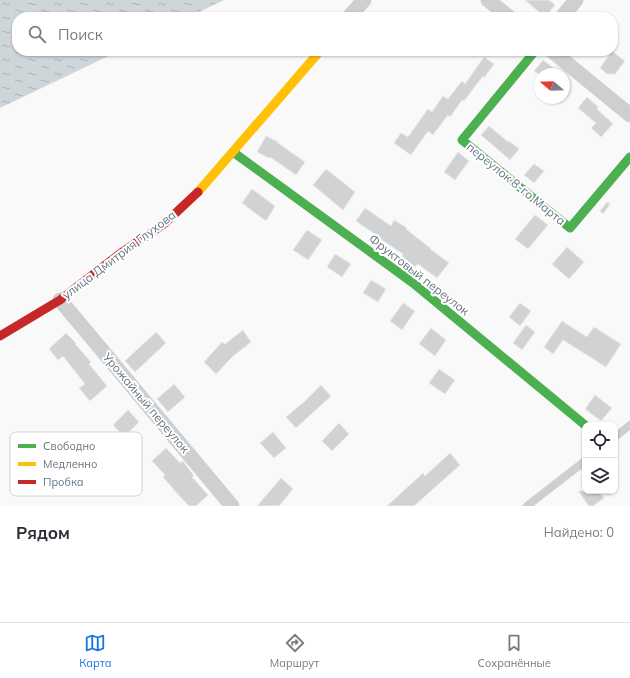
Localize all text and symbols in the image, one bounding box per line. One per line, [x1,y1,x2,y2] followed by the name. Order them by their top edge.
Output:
[12,12,618,56] search box
[26,23,48,45] icon: search
[58,25,103,44] text: Поиск
[534,68,570,104] north arrow
[464,139,569,228] street label: переулок 8-го Марта
[59,207,178,302] street label: улица Дмитрия Глухова
[366,231,473,319] street label: Фруктовый переулок
[99,349,193,456] street label: Урожайный переулок
[582,422,618,494] map controls
[582,422,618,458] button: locate
[10,432,142,496] legend
[43,439,96,453] text: Свободно
[43,457,97,471] text: Медленно
[582,458,618,494] button: layers
[43,475,84,489] text: Пробка
[16,522,70,543] text: Рядом
[544,524,614,540] text: Найдено: 0
[79,632,112,670] tab: Карта
[270,632,319,670] tab: Маршрут
[478,632,551,670] tab: Сохранённые

